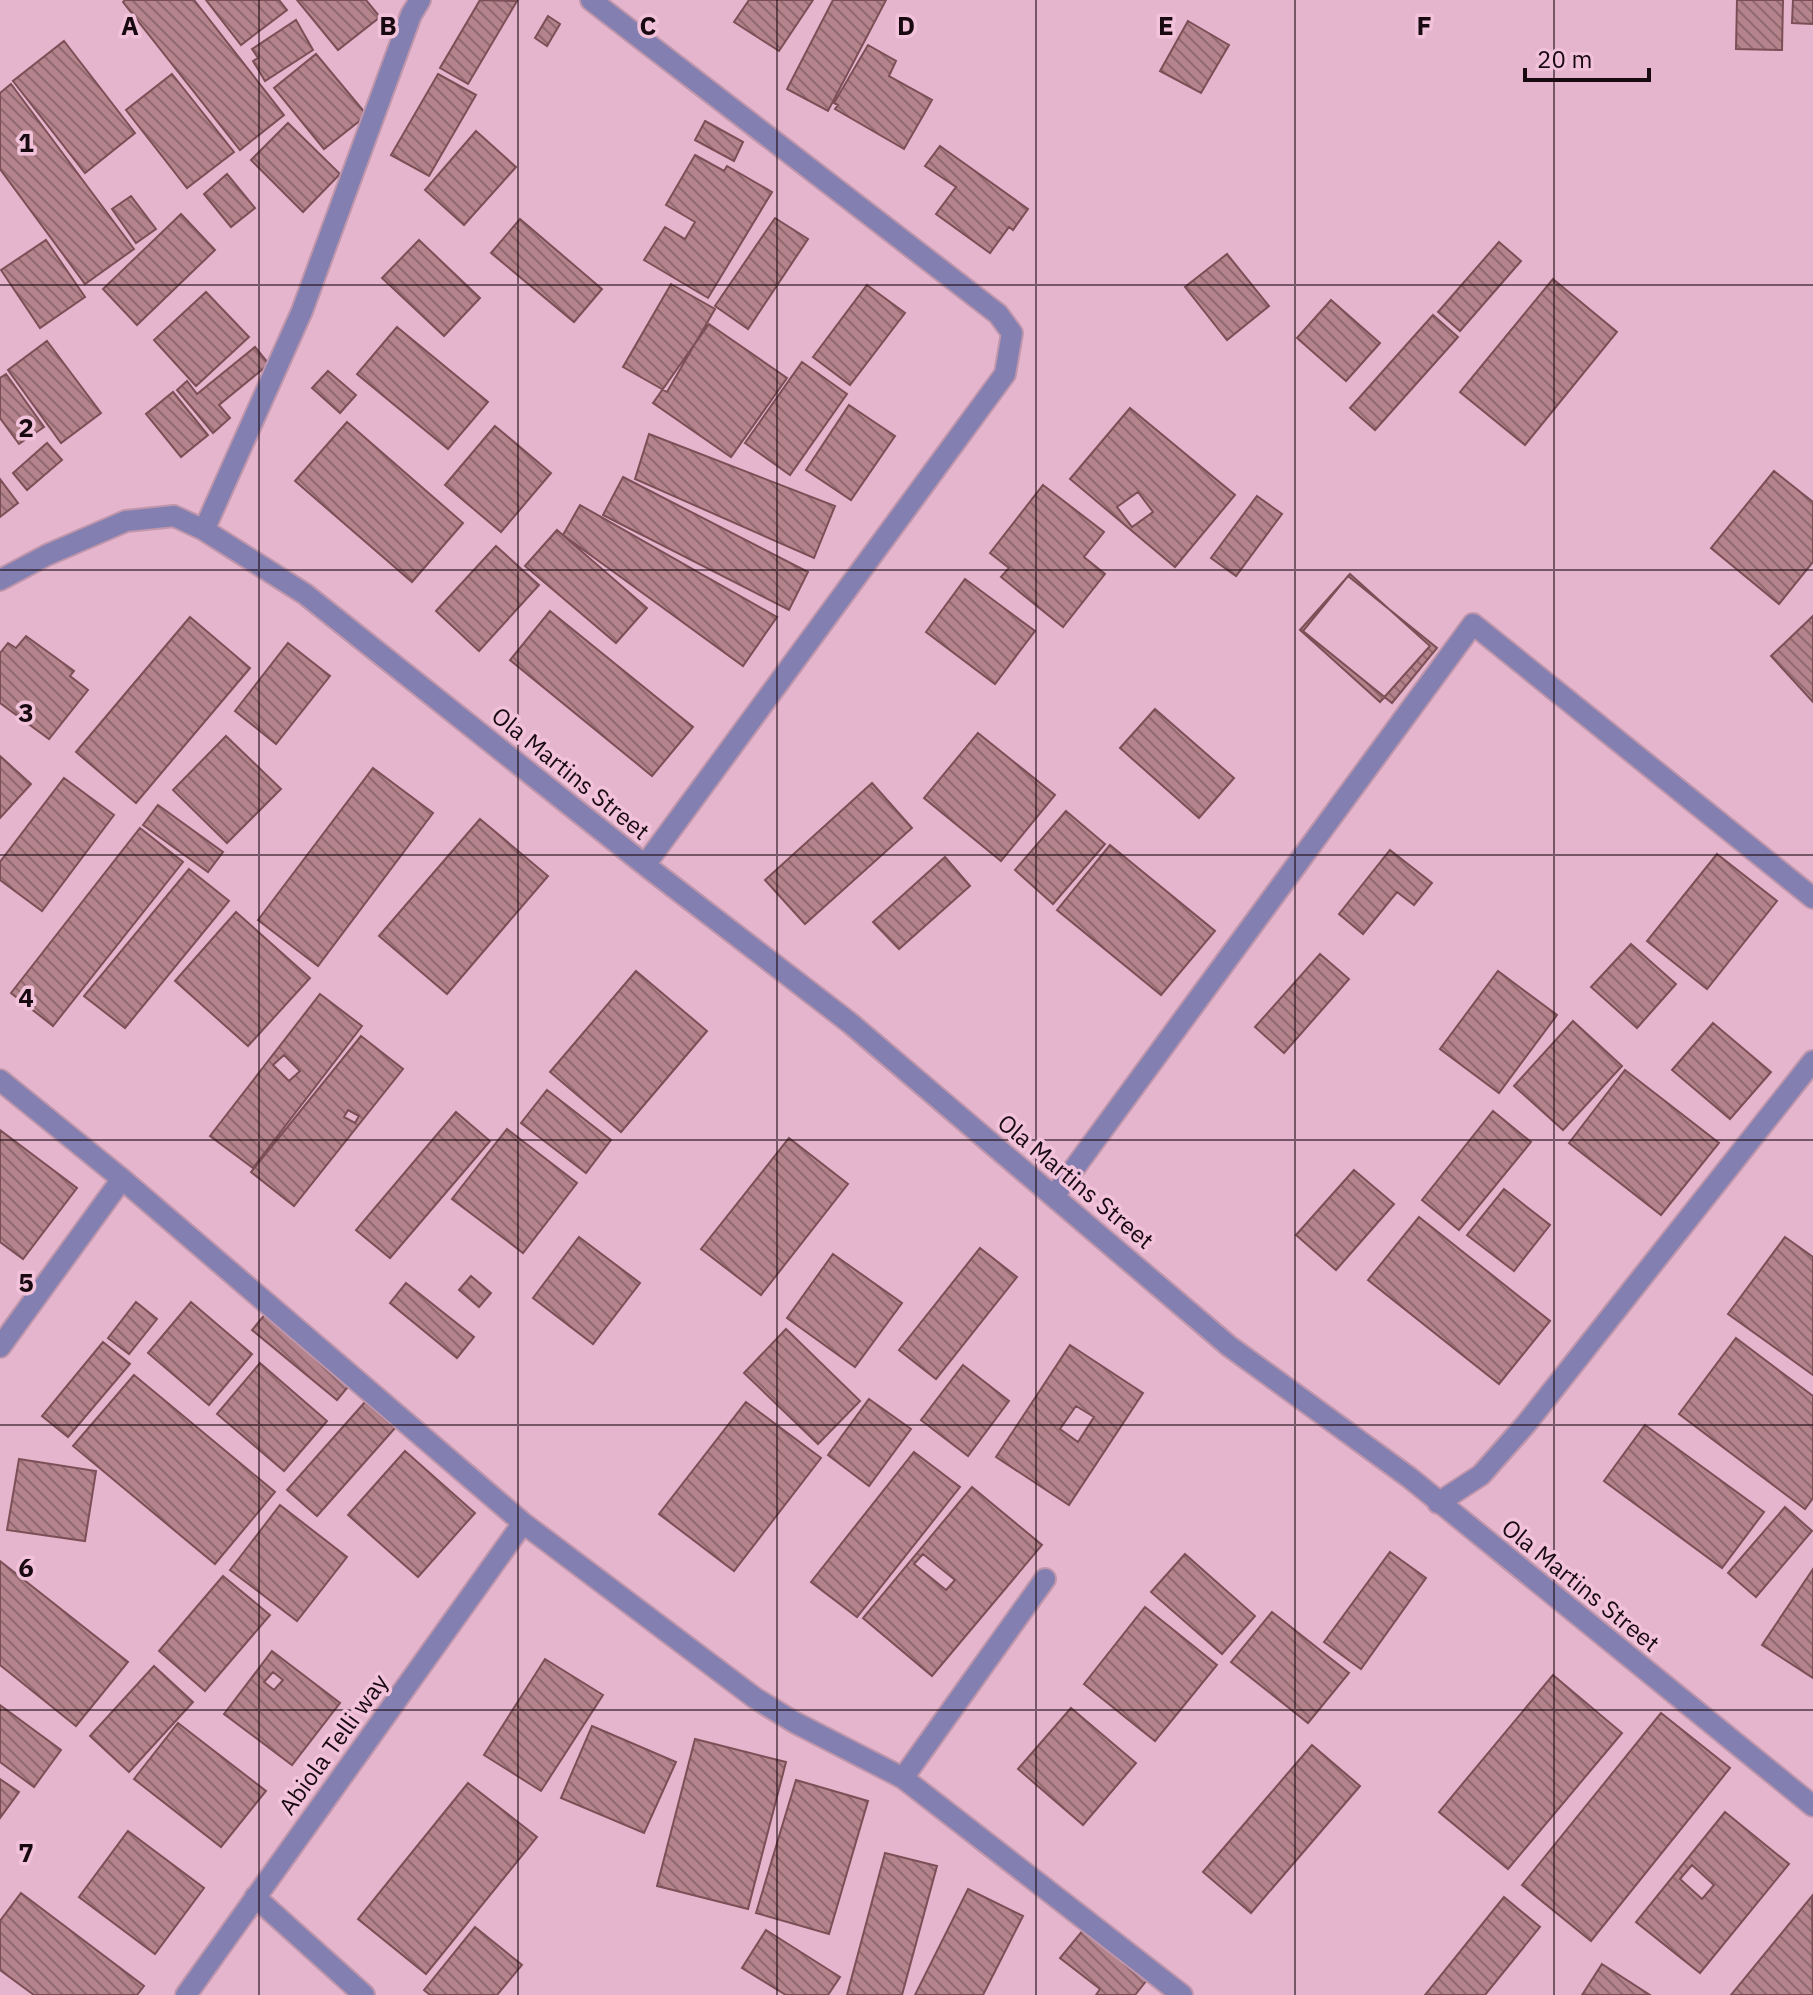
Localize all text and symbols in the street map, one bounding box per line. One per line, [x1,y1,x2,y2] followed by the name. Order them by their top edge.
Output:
[121,8,139,42] text: A
[379,8,397,42] text: B
[640,8,657,42] text: C
[897,8,915,42] text: D
[1158,8,1174,42] text: E
[1416,8,1432,42] text: F
[1525,32,1649,82] scale bar
[1537,43,1592,75] text: 20 m
[18,125,34,159] text: 1
[18,410,34,444] text: 2
[18,695,34,729] text: 3
[485,699,657,847] street label: Ola Martins Street
[18,980,34,1014] text: 4
[991,1106,1161,1256] street label: Ola Martins Street
[18,1265,34,1299] text: 5
[1495,1511,1667,1659] street label: Ola Martins Street
[18,1550,34,1584] text: 6
[271,1667,395,1821] street label: Abiola Telli way
[18,1835,34,1869] text: 7

